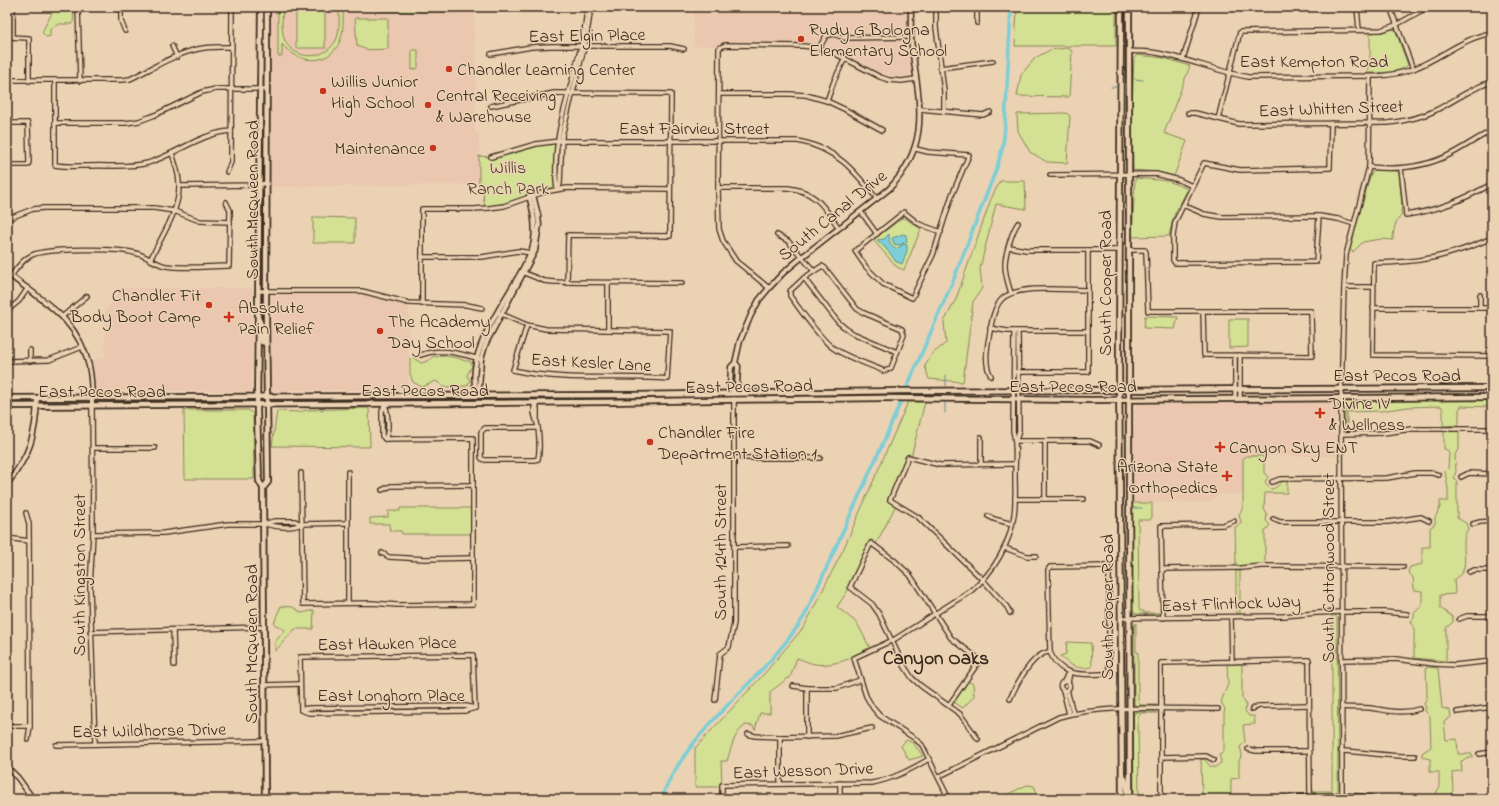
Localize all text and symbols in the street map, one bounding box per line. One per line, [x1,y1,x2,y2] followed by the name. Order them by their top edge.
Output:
[809,18,947,65] place label: Rudy G Bologna Elementary School
[528,23,647,52] street label: East Elgin Place
[796,34,806,44] marker: Rudy G Bologna Elementary School
[1240,50,1388,76] street label: East Kempton Road
[457,58,636,85] place label: Chandler Learning Center
[444,64,454,74] marker: Chandler Learning Center
[331,70,419,118] place label: Willis Junior High School
[436,84,556,131] place label: Central Receiving & Warehouse
[318,86,328,96] marker: Willis Junior High School
[1258,94,1404,126] street label: East Whitten Street
[423,100,433,110] marker: Central Receiving & Warehouse
[619,117,769,143] street label: East Fairview Street
[241,120,267,280] street label: South McQueen Road
[335,137,426,163] place label: Maintenance
[428,143,438,153] marker: Maintenance
[467,156,549,203] park label: Willis Ranch Park
[773,164,894,269] street label: South Canal Drive
[1094,210,1120,356] street label: South Cooper Road
[69,284,201,331] place label: Chandler Fit Body Boot Camp
[238,296,315,343] place label: Absolute Pain Relief
[204,300,214,310] marker: Chandler Fit Body Boot Camp
[387,310,490,357] place label: The Academy Day School
[223,311,235,323] marker: Absolute Pain Relief
[375,326,385,336] marker: The Academy Day School
[530,348,653,380] street label: East Kesler Lane
[1333,364,1461,390] street label: East Pecos Road
[685,374,813,402] street label: East Pecos Road
[1009,375,1137,401] street label: East Pecos Road
[361,379,489,405] street label: East Pecos Road
[38,380,166,406] street label: East Pecos Road
[1328,392,1405,439] place label: Divine IV & Wellness
[1314,407,1326,419] marker: Divine IV & Wellness
[657,421,817,468] place label: Chandler Fire Department Station 1
[1229,436,1358,462] place label: Canyon Sky ENT
[645,437,655,447] marker: Chandler Fire Department Station 1
[1214,441,1226,453] marker: Canyon Sky ENT
[1117,455,1219,502] place label: Arizona State Orthopedics
[1221,470,1233,482] marker: Arizona State Orthopedics
[1317,473,1343,663] street label: South Cottonwood Street
[709,484,735,620] street label: South 124th Street
[68,494,95,656] street label: South Kingston Street
[1096,534,1122,680] street label: South Cooper Road
[240,564,266,724] street label: South McQueen Road
[1161,590,1301,620] street label: East Flintlock Way
[317,631,458,659] street label: East Hawken Place
[883,646,989,675] district label: Canyon Oaks
[317,684,466,711] street label: East Longhorn Place
[72,718,227,746] street label: East Wildhorse Drive
[732,757,875,787] street label: East Wesson Drive

